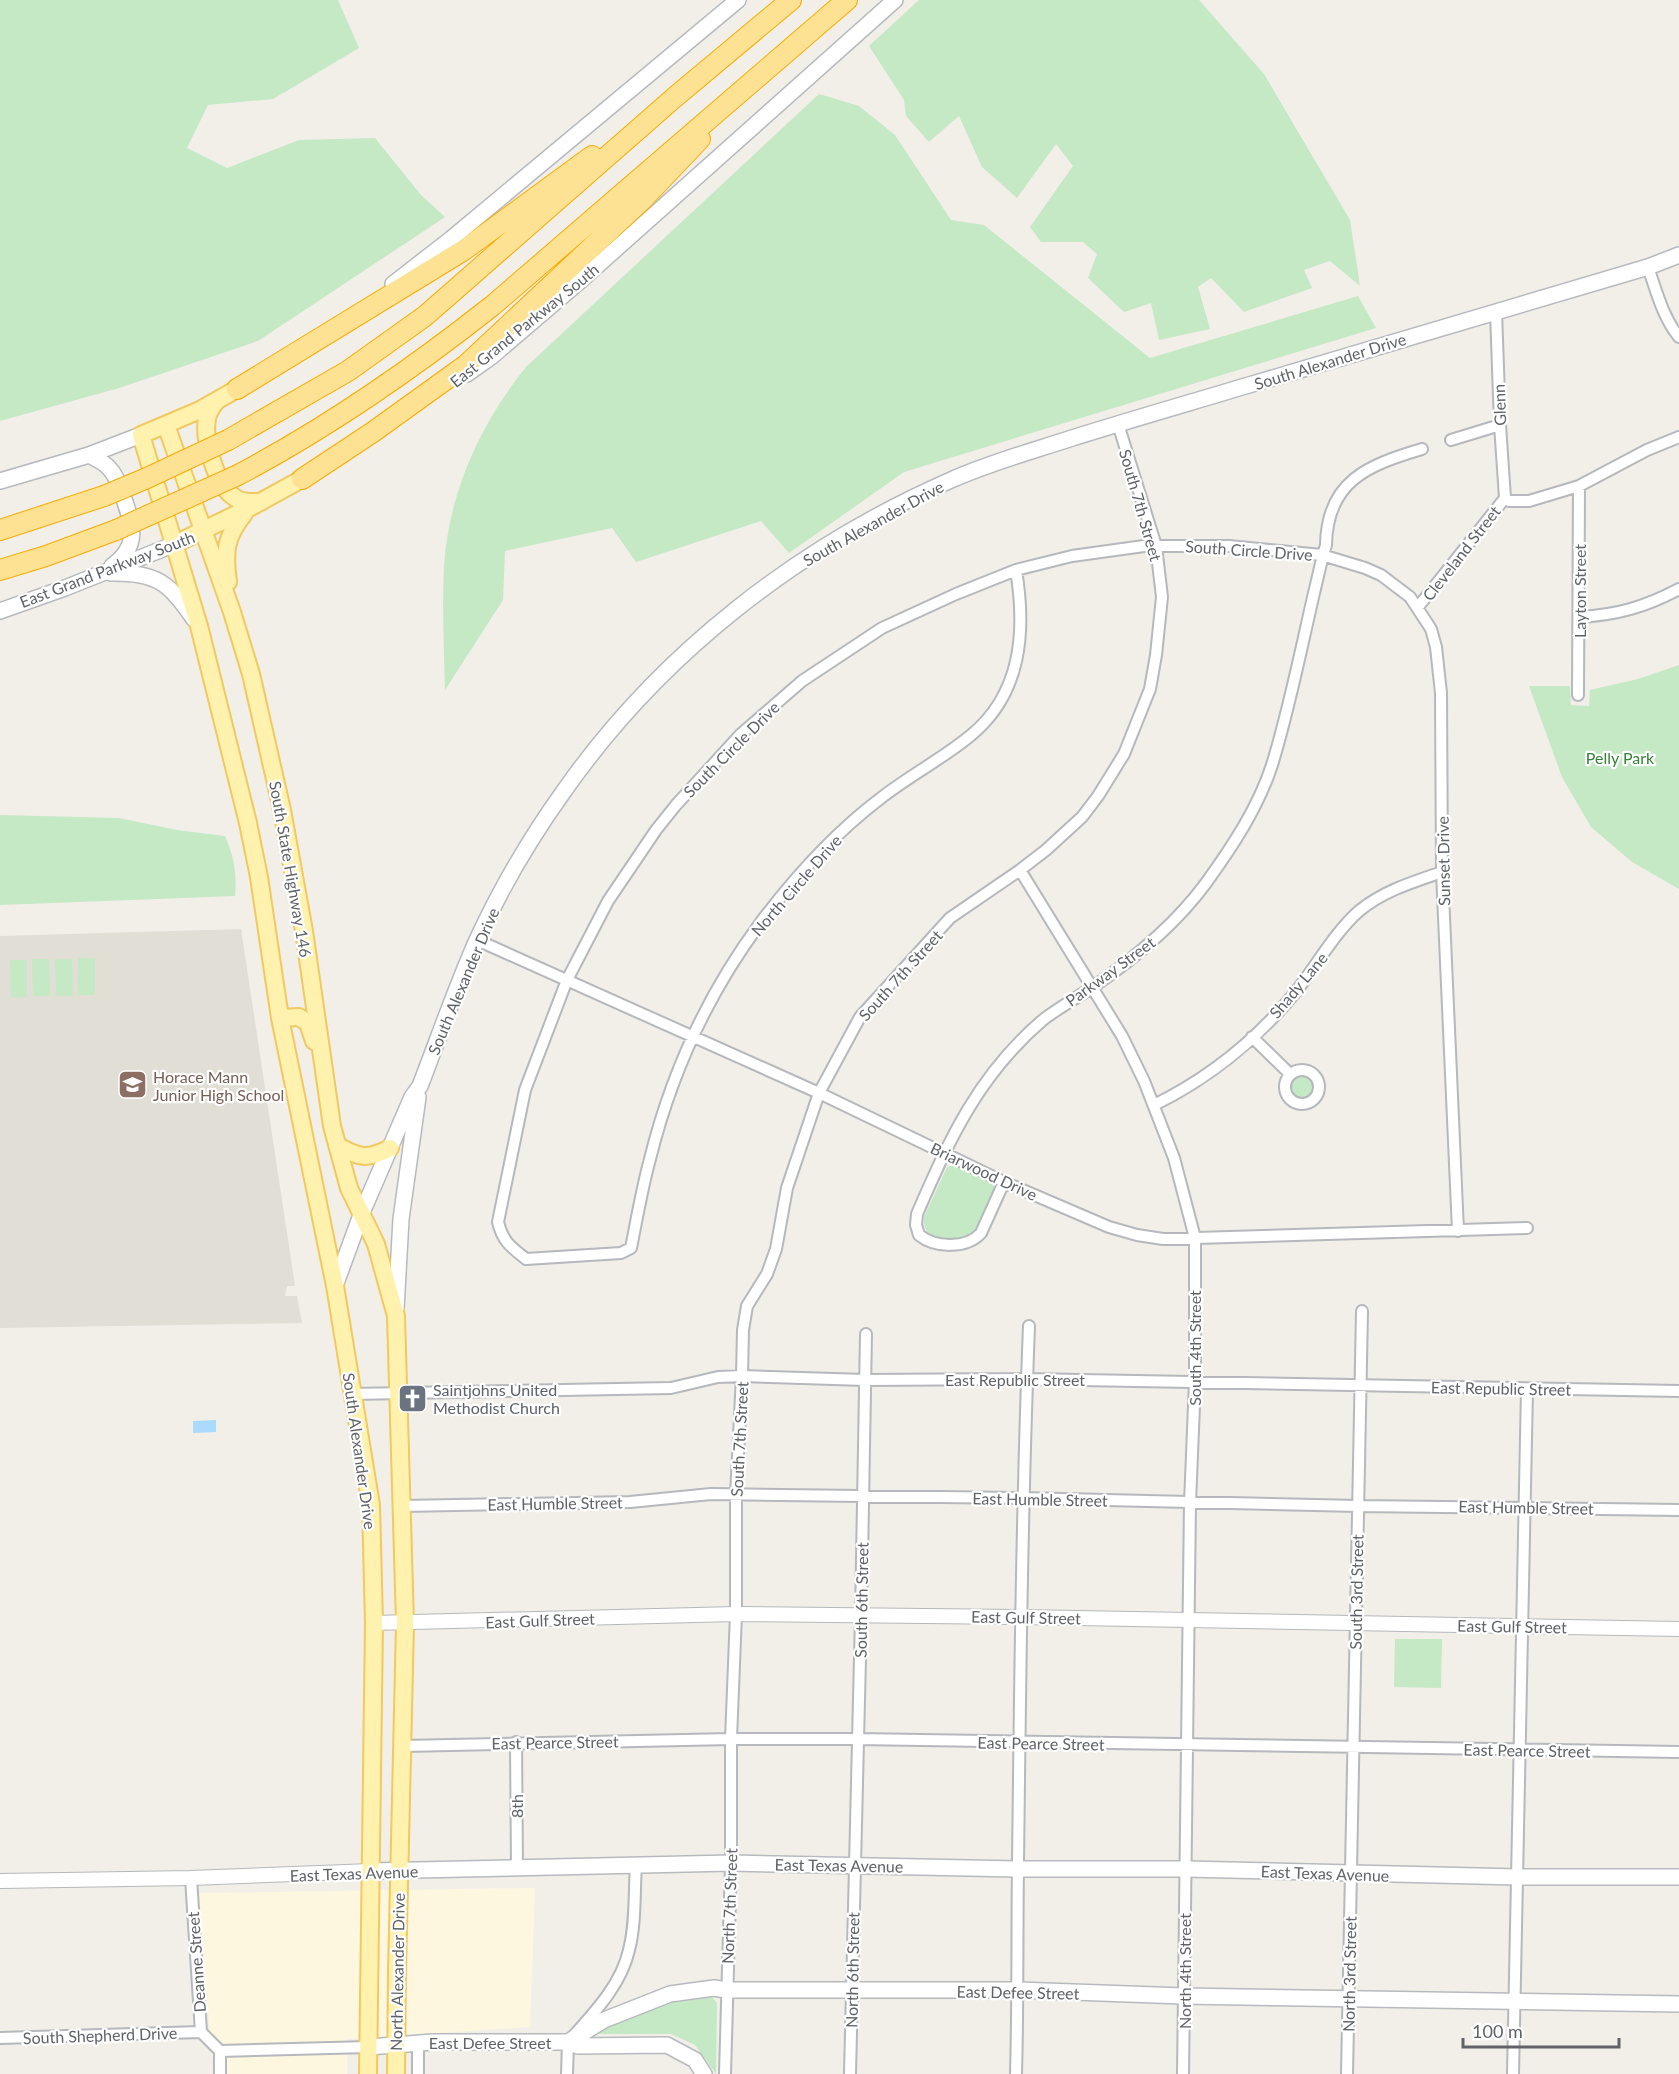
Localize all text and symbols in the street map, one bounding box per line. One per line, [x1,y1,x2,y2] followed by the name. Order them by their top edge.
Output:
[446,259,602,391] street label: East Grand Parkway South
[1252,329,1408,393] street label: South Alexander Drive
[1489,384,1509,426] street label: Glenn
[1116,447,1166,563] street label: South 7th Street
[799,476,947,570] street label: South Alexander Drive
[1418,502,1504,604] street label: Cleveland Street
[17,527,197,611] street label: East Grand Parkway South
[1185,536,1313,564] street label: South Circle Drive
[1570,544,1589,638] street label: Layton Street
[679,697,783,801] street label: South Circle Drive
[1586,748,1655,767] park label: Pelly Park
[266,779,316,959] street label: South State Highway 146
[1433,816,1453,906] street label: Sunset Drive
[747,831,845,939] street label: North Circle Drive
[423,905,503,1057] street label: South Alexander Drive
[854,926,946,1024] street label: South 7th Street
[1062,932,1158,1010] street label: Parkway Street
[1265,948,1331,1022] street label: Shady Lane
[153,1067,284,1104] place label: Horace Mann Junior High School
[116,1069,148,1101] school or university icon: Horace Mann Junior High School
[928,1138,1040,1204] street label: Briarwood Drive
[1185,1290,1204,1406] street label: South 4th Street
[945,1370,1085,1389] street label: East Republic Street
[340,1372,380,1530] street label: South Alexander Drive
[1431,1377,1571,1399] street label: East Republic Street
[433,1380,560,1417] place label: Saintjohns United Methodist Church
[726,1381,752,1497] street label: South 7th Street
[396,1382,428,1414] church icon: Saintjohns United Methodist Church
[972,1488,1108,1510] street label: East Humble Street
[487,1492,623,1514] street label: East Humble Street
[1458,1496,1594,1518] street label: East Humble Street
[1345,1534,1367,1650] street label: South 3rd Street
[850,1542,872,1658] street label: South 6th Street
[971,1607,1081,1627] street label: East Gulf Street
[485,1609,595,1631] street label: East Gulf Street
[1457,1616,1567,1636] street label: East Gulf Street
[491,1731,619,1753] street label: East Pearce Street
[977,1732,1105,1754] street label: East Pearce Street
[1463,1739,1591,1761] street label: East Pearce Street
[507,1794,526,1818] street label: 8th
[717,1848,741,1964] street label: North 7th Street
[775,1854,903,1876] street label: East Texas Avenue
[289,1861,419,1885] street label: East Texas Avenue
[1260,1861,1390,1885] street label: East Texas Avenue
[386,1893,408,2051] street label: North Alexander Drive
[183,1911,209,2013] street label: Deanne Street
[841,1912,863,2028] street label: North 6th Street
[1175,1913,1194,2029] street label: North 4th Street
[1338,1916,1360,2032] street label: North 3rd Street
[956,1981,1080,2003] street label: East Defee Street
[1463,2011,1619,2049] scale bar
[1472,2020,1523,2042] text: 100 m
[23,2023,177,2047] street label: South Shepherd Drive
[429,2033,552,2052] street label: East Defee Street

